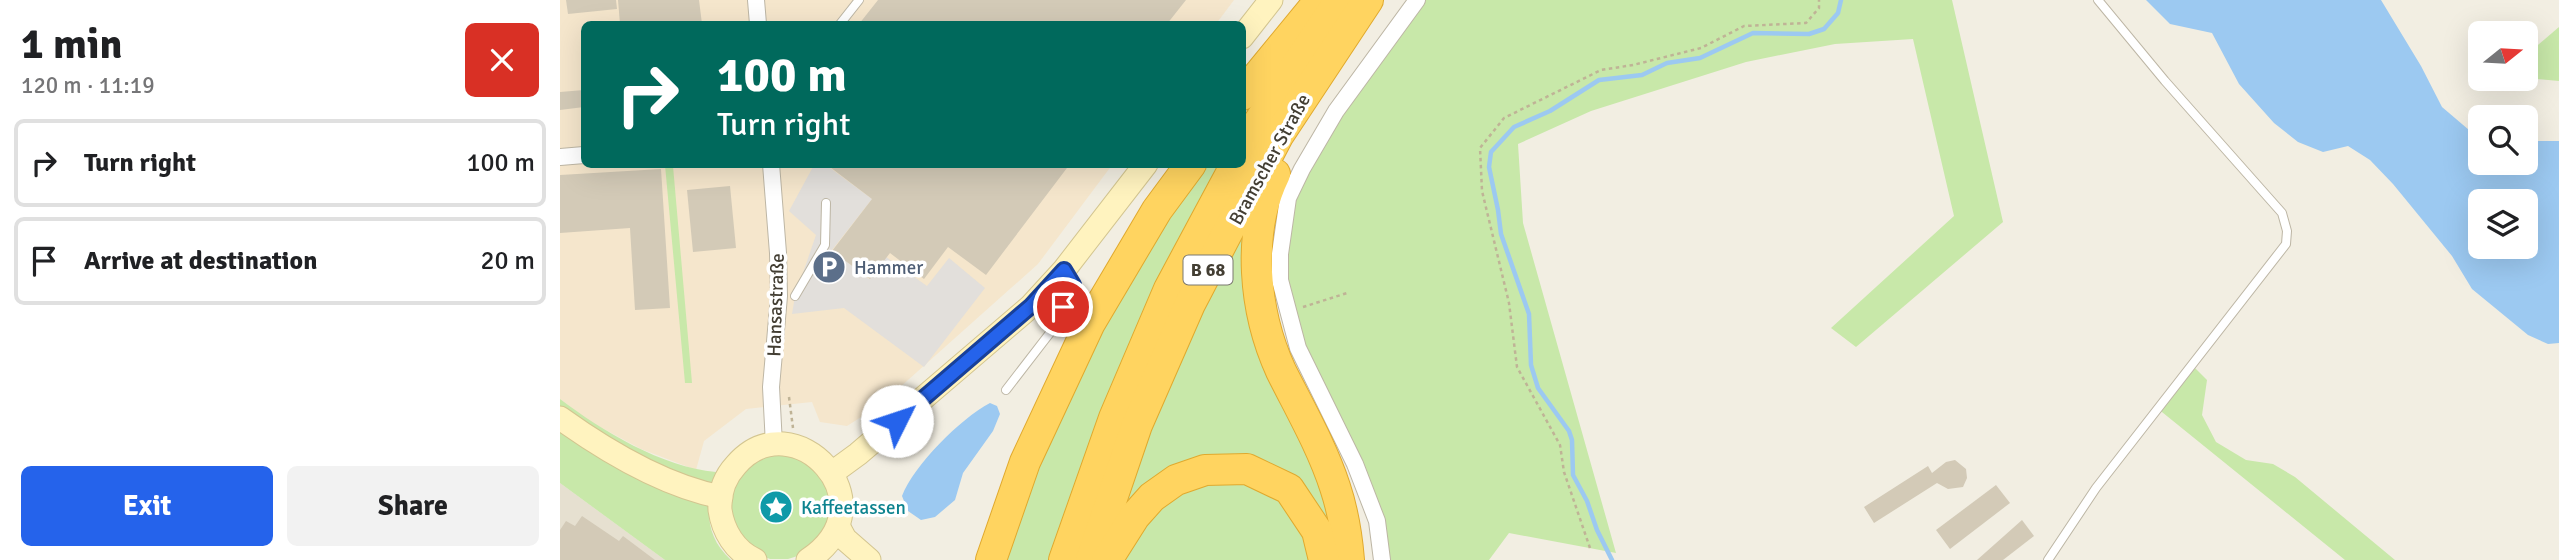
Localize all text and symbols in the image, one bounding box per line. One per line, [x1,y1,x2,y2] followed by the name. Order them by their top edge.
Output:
[21,19,122,70] text: 1 min
[2468,21,2538,91] north arrow
[2468,21,2538,259] map controls
[465,23,539,97] button: close
[717,45,847,105] text: 100 m
[602,49,693,140] icon: right
[21,71,155,100] text: 120 m · 11:19
[1224,90,1316,229] street label: Bramscher Straße
[717,105,850,144] text: Turn right
[2468,105,2538,175] button: search
[25,144,63,182] icon: right
[84,147,196,179] text: Turn right
[466,147,535,179] text: 100 m
[2468,189,2538,259] button: layers
[25,242,63,280] icon: arrive
[84,245,317,277] text: Arrive at destination
[480,245,535,277] text: 20 m
[810,248,848,286] parking icon: Hammer
[762,253,790,357] street label: Hansastraße
[854,256,923,280] place label: Hammer
[1184,256,1232,284] road number: B 68
[1033,277,1093,337] pin
[1044,288,1082,326] icon: arrive
[860,384,934,458] position arrow
[21,466,273,546] button: Exit
[287,466,539,546] button: Share
[757,488,795,526] place icon: Kaffeetassen
[801,496,906,520] place label: Kaffeetassen

